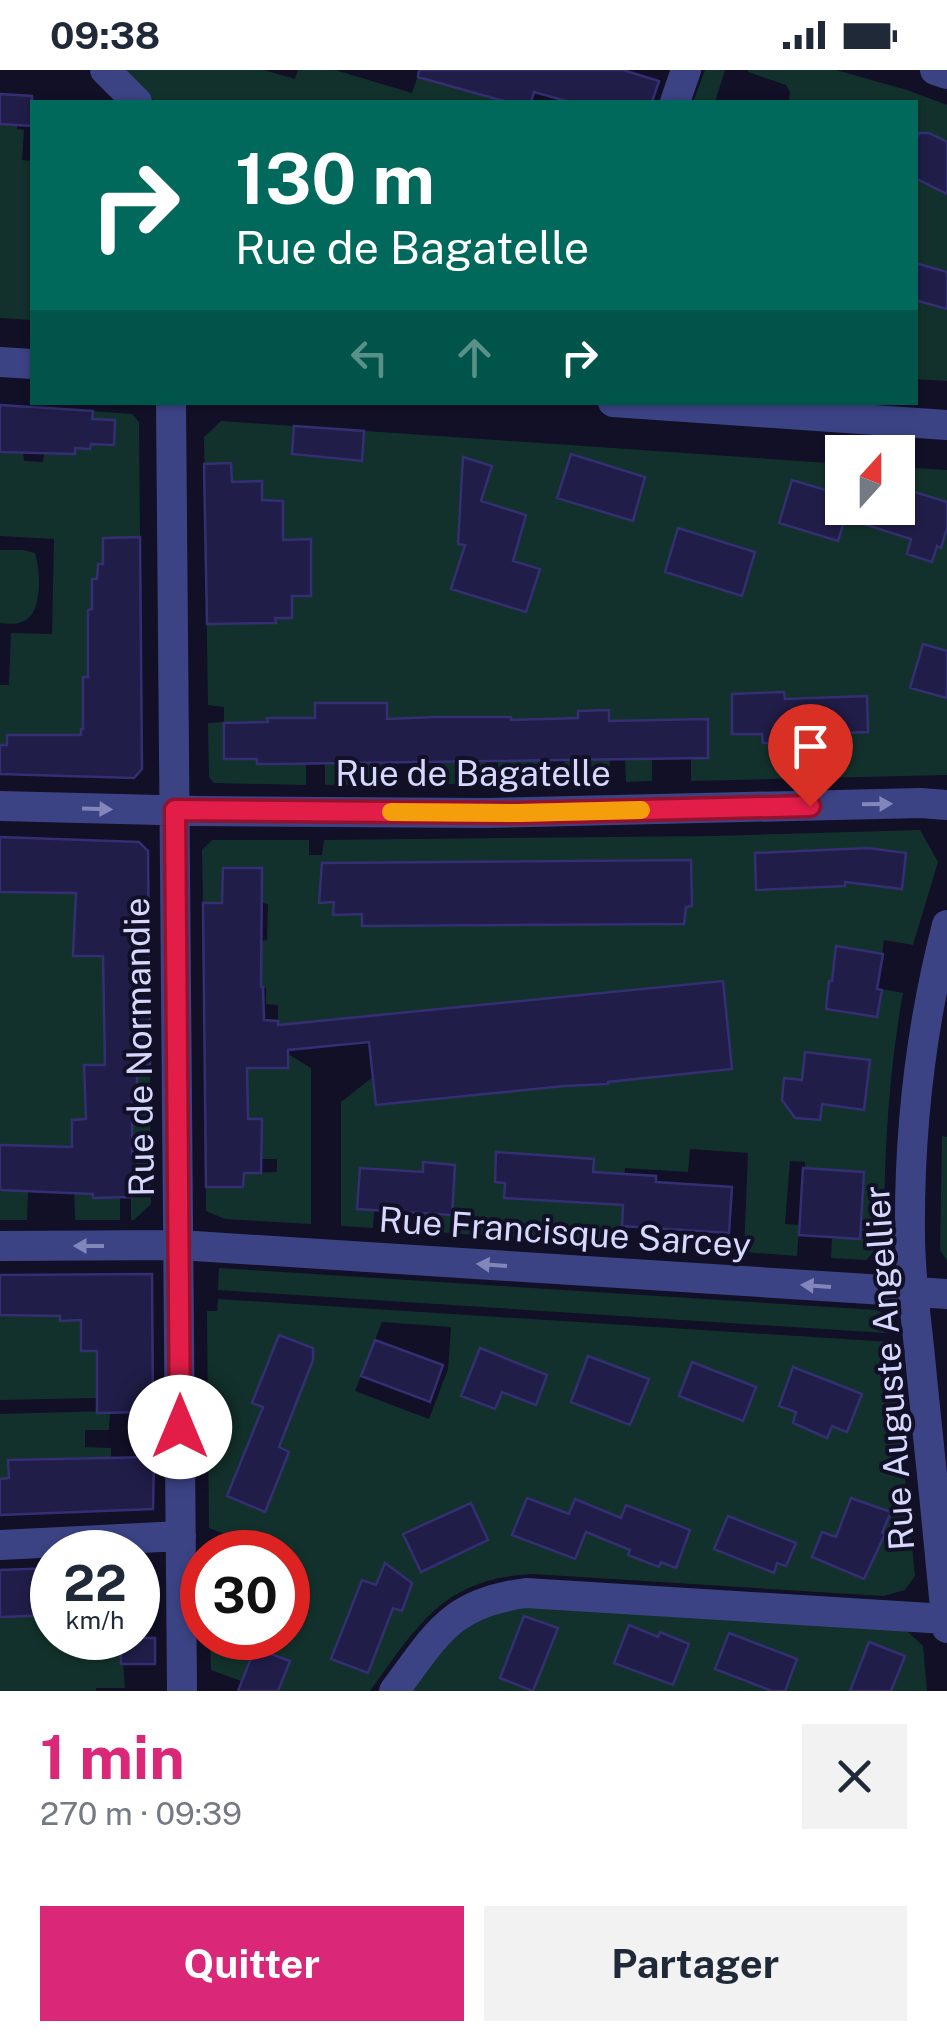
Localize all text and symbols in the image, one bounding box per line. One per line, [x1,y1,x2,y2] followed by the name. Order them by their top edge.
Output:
[50,13,160,58] text: 09:38
[235,137,435,220] text: 130 m
[70,140,200,270] icon: right
[235,221,589,274] text: Rue de Bagatelle
[342,330,397,385] icon: left
[447,330,502,385] icon: ahead
[552,330,607,385] icon: right
[825,435,915,525] north arrow
[825,435,915,525] map controls
[768,704,853,807] pin
[783,719,838,774] icon: arrive
[335,753,611,794] street label: Rue de Bagatelle
[862,795,894,811] one-way arrow
[82,801,114,817] one-way arrow
[116,897,162,1197] street label: Rue de Normandie
[856,1184,922,1552] street label: Rue Auguste Angellier
[378,1199,752,1265] street label: Rue Francisque Sarcey
[73,1238,105,1254] one-way arrow
[475,1257,507,1273] one-way arrow
[800,1277,832,1293] one-way arrow
[128,1375,232,1479] position arrow
[180,1530,310,1660] speed limit sign: 30
[63,1553,127,1612] text: 22
[66,1605,124,1635] text: km/h
[40,1722,185,1793] text: 1 min
[802,1724,907,1829] button: close
[40,1795,242,1832] text: 270 m · 09:39
[40,1906,464,2021] button: Quitter
[484,1906,907,2021] button: Partager

